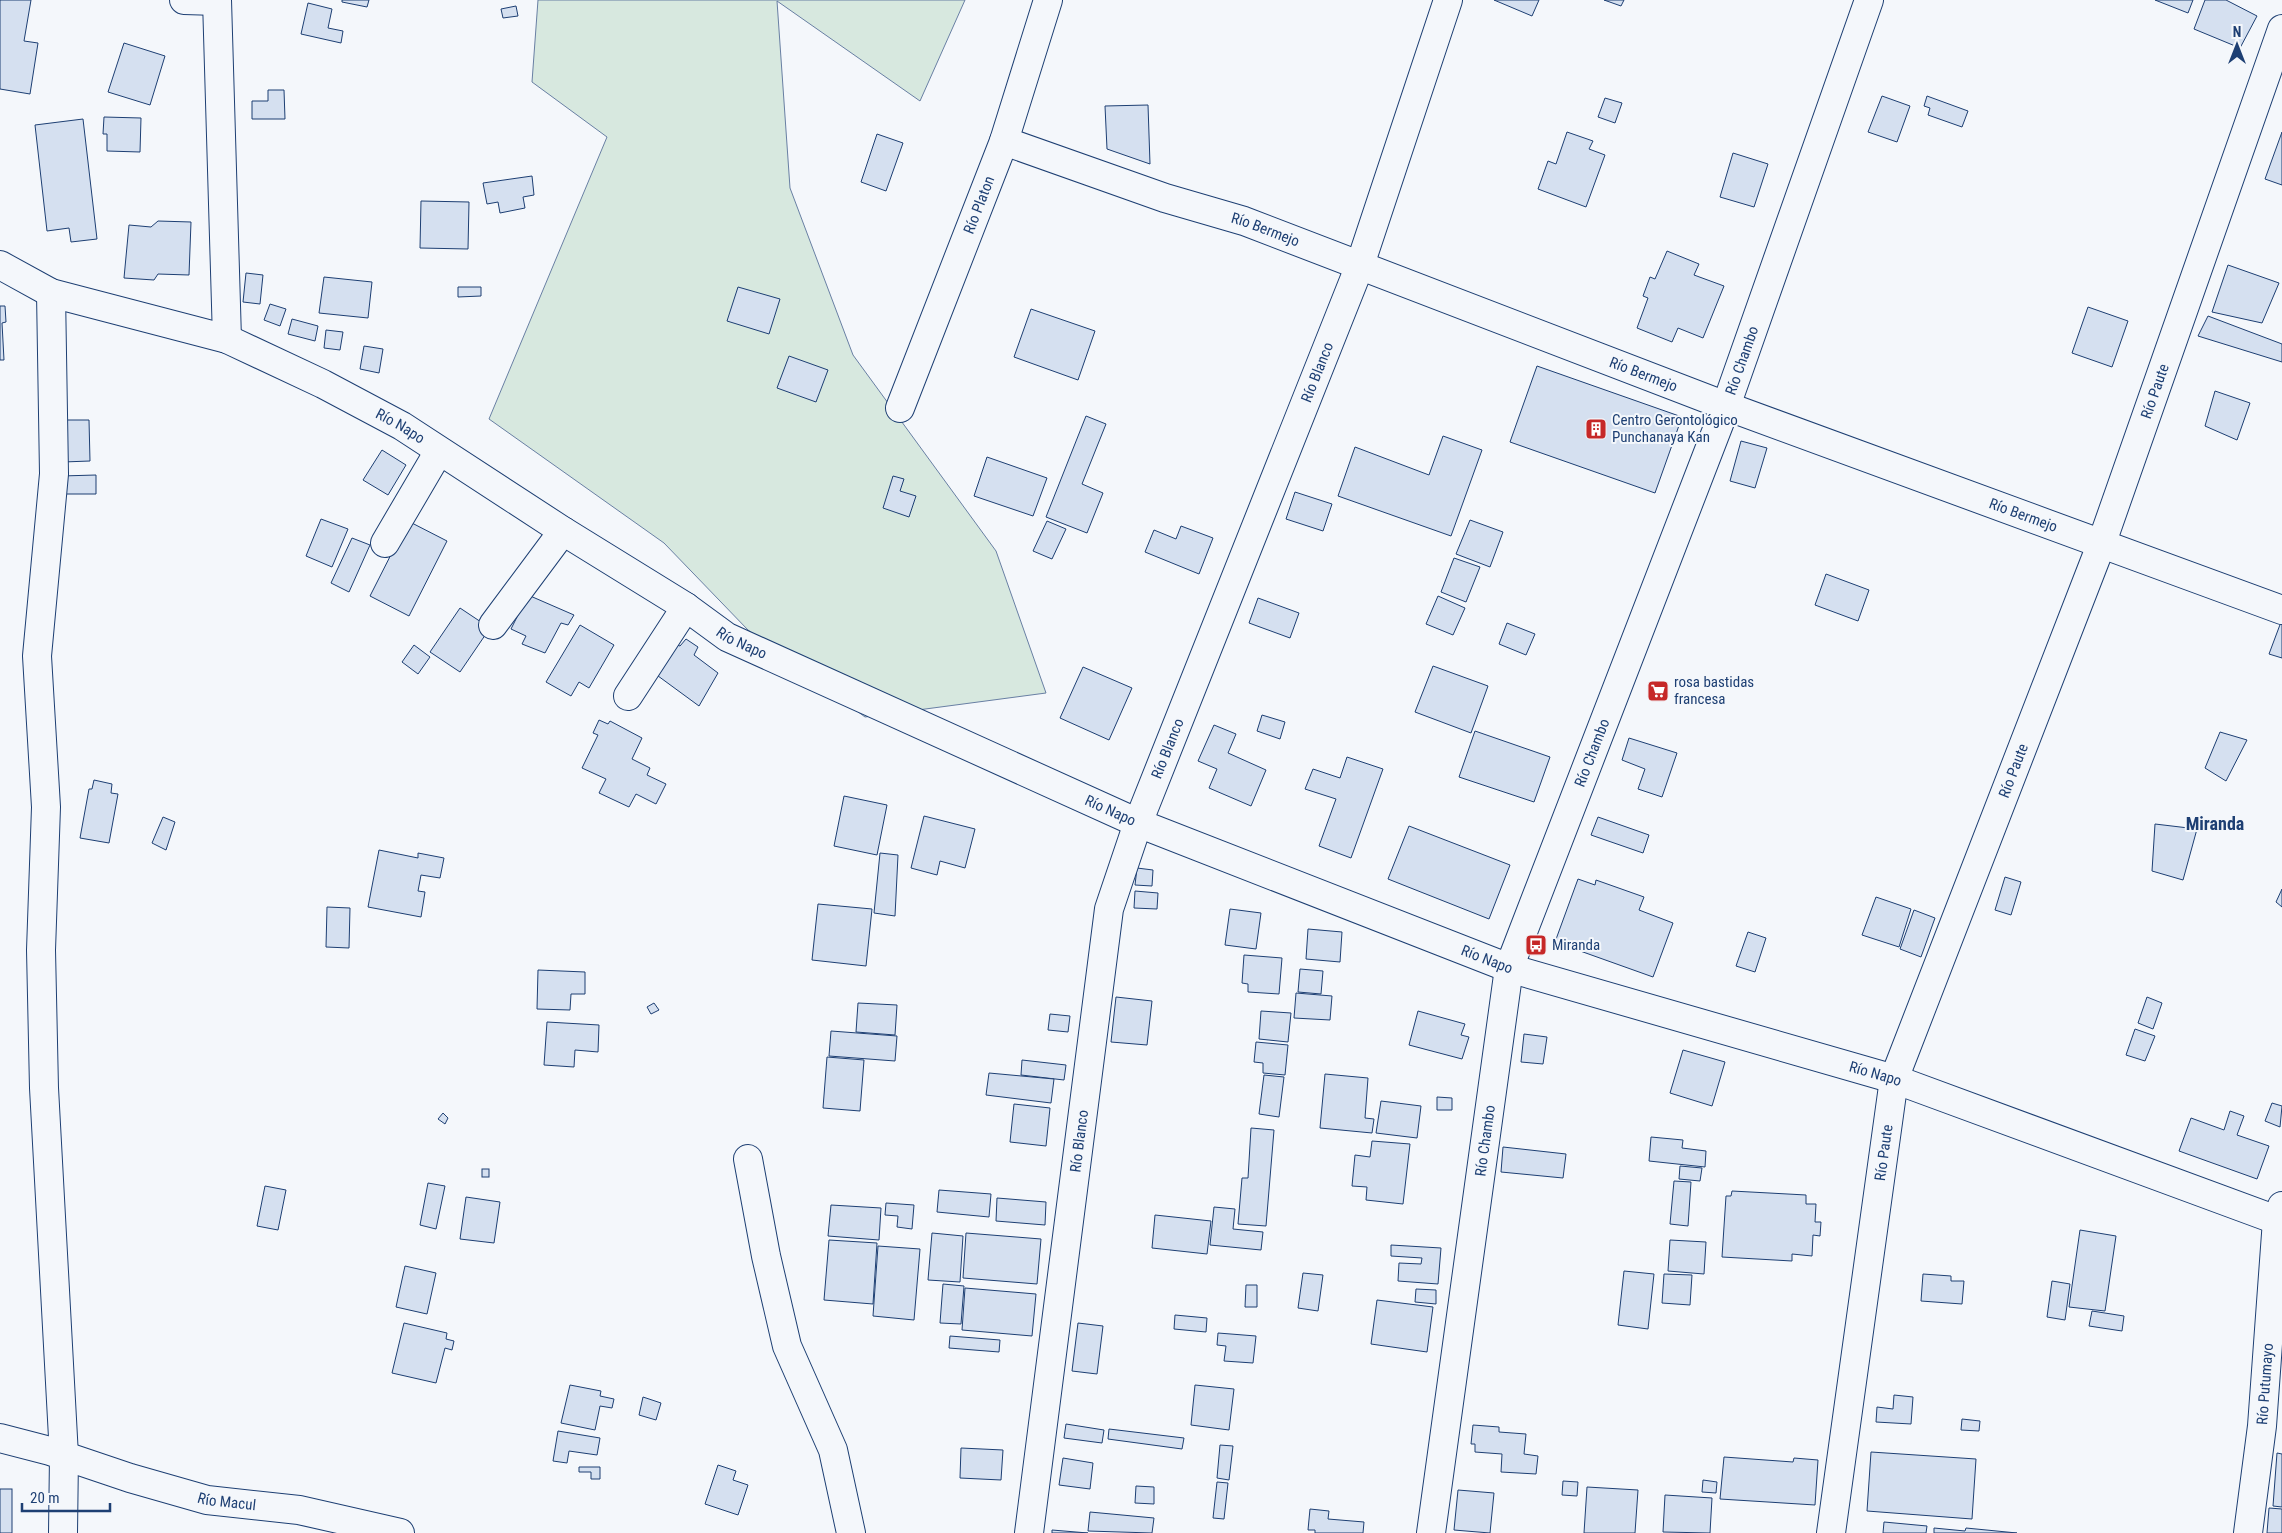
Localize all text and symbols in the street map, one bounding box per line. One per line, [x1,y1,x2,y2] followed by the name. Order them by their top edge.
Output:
[2212,20,2262,70] north arrow
[2233,24,2241,40] text: N
[960,173,998,236] street label: Río Platon
[1229,209,1302,250] street label: Río Bermejo
[1722,324,1762,397] street label: Río Chambo
[1297,340,1337,405] street label: Río Blanco
[1607,353,1680,396] street label: Río Bermejo
[2137,362,2173,421] street label: Río Paute
[373,405,428,447] street label: Río Napo
[1612,411,1738,446] place label: Centro Gerontológico Punchanaya Kan
[1584,417,1608,441] building icon: Centro Gerontológico Punchanaya Kan
[1987,494,2060,536] street label: Río Bermejo
[713,623,770,663] street label: Río Napo
[1674,673,1754,708] place label: rosa bastidas francesa
[1646,679,1670,703] supermarket icon: rosa bastidas francesa
[1148,716,1188,781] street label: Río Blanco
[1571,716,1613,790] street label: Río Chambo
[1995,741,2032,800] street label: Río Paute
[1082,791,1139,830] street label: Río Napo
[2186,813,2244,834] district label: Miranda
[1524,933,1548,957] bus stop icon: Miranda
[1552,936,1600,954] place label: Miranda
[1459,941,1515,978] street label: Río Napo
[1847,1058,1904,1090] street label: Río Napo
[1471,1104,1499,1177] street label: Río Chambo
[1066,1109,1092,1174] street label: Río Blanco
[1871,1123,1897,1182] street label: Río Paute
[2253,1343,2277,1425] street label: Río Putumayo
[22,1480,110,1512] scale bar
[30,1489,60,1507] text: 20 m
[195,1489,257,1514] street label: Río Macul

